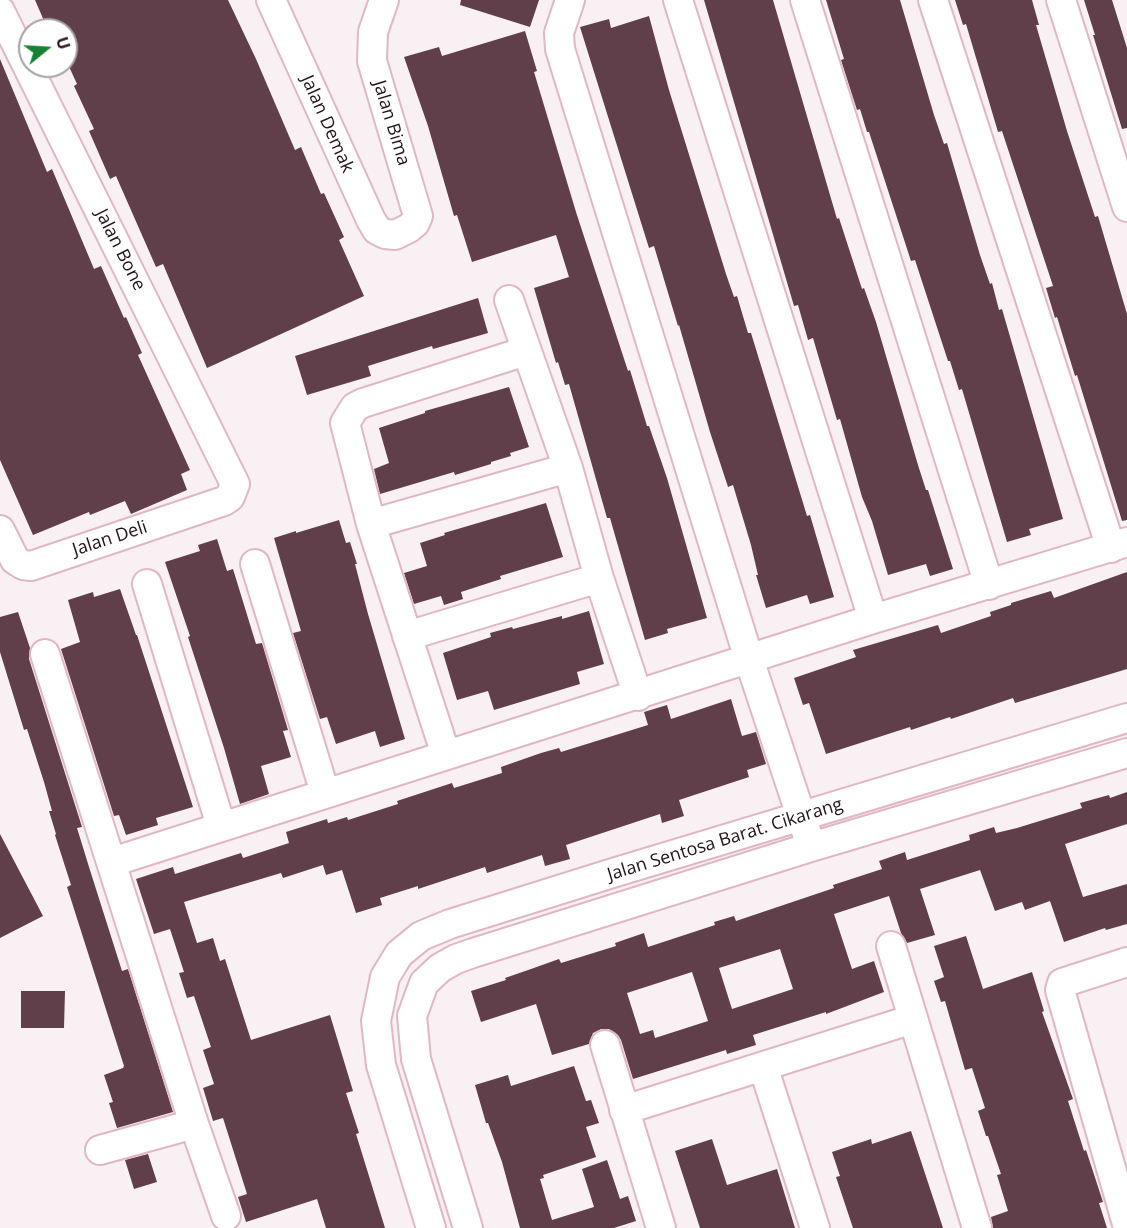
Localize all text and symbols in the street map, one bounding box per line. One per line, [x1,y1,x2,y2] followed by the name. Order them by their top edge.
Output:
[18,18,78,78] north arrow
[51,34,76,52] text: U
[296,72,358,176] street label: Jalan Demak
[368,78,414,168] street label: Jalan Bima
[90,206,150,294] street label: Jalan Bone
[70,517,150,561] street label: Jalan Deli
[605,794,845,886] street label: Jalan Sentosa Barat. Cikarang

